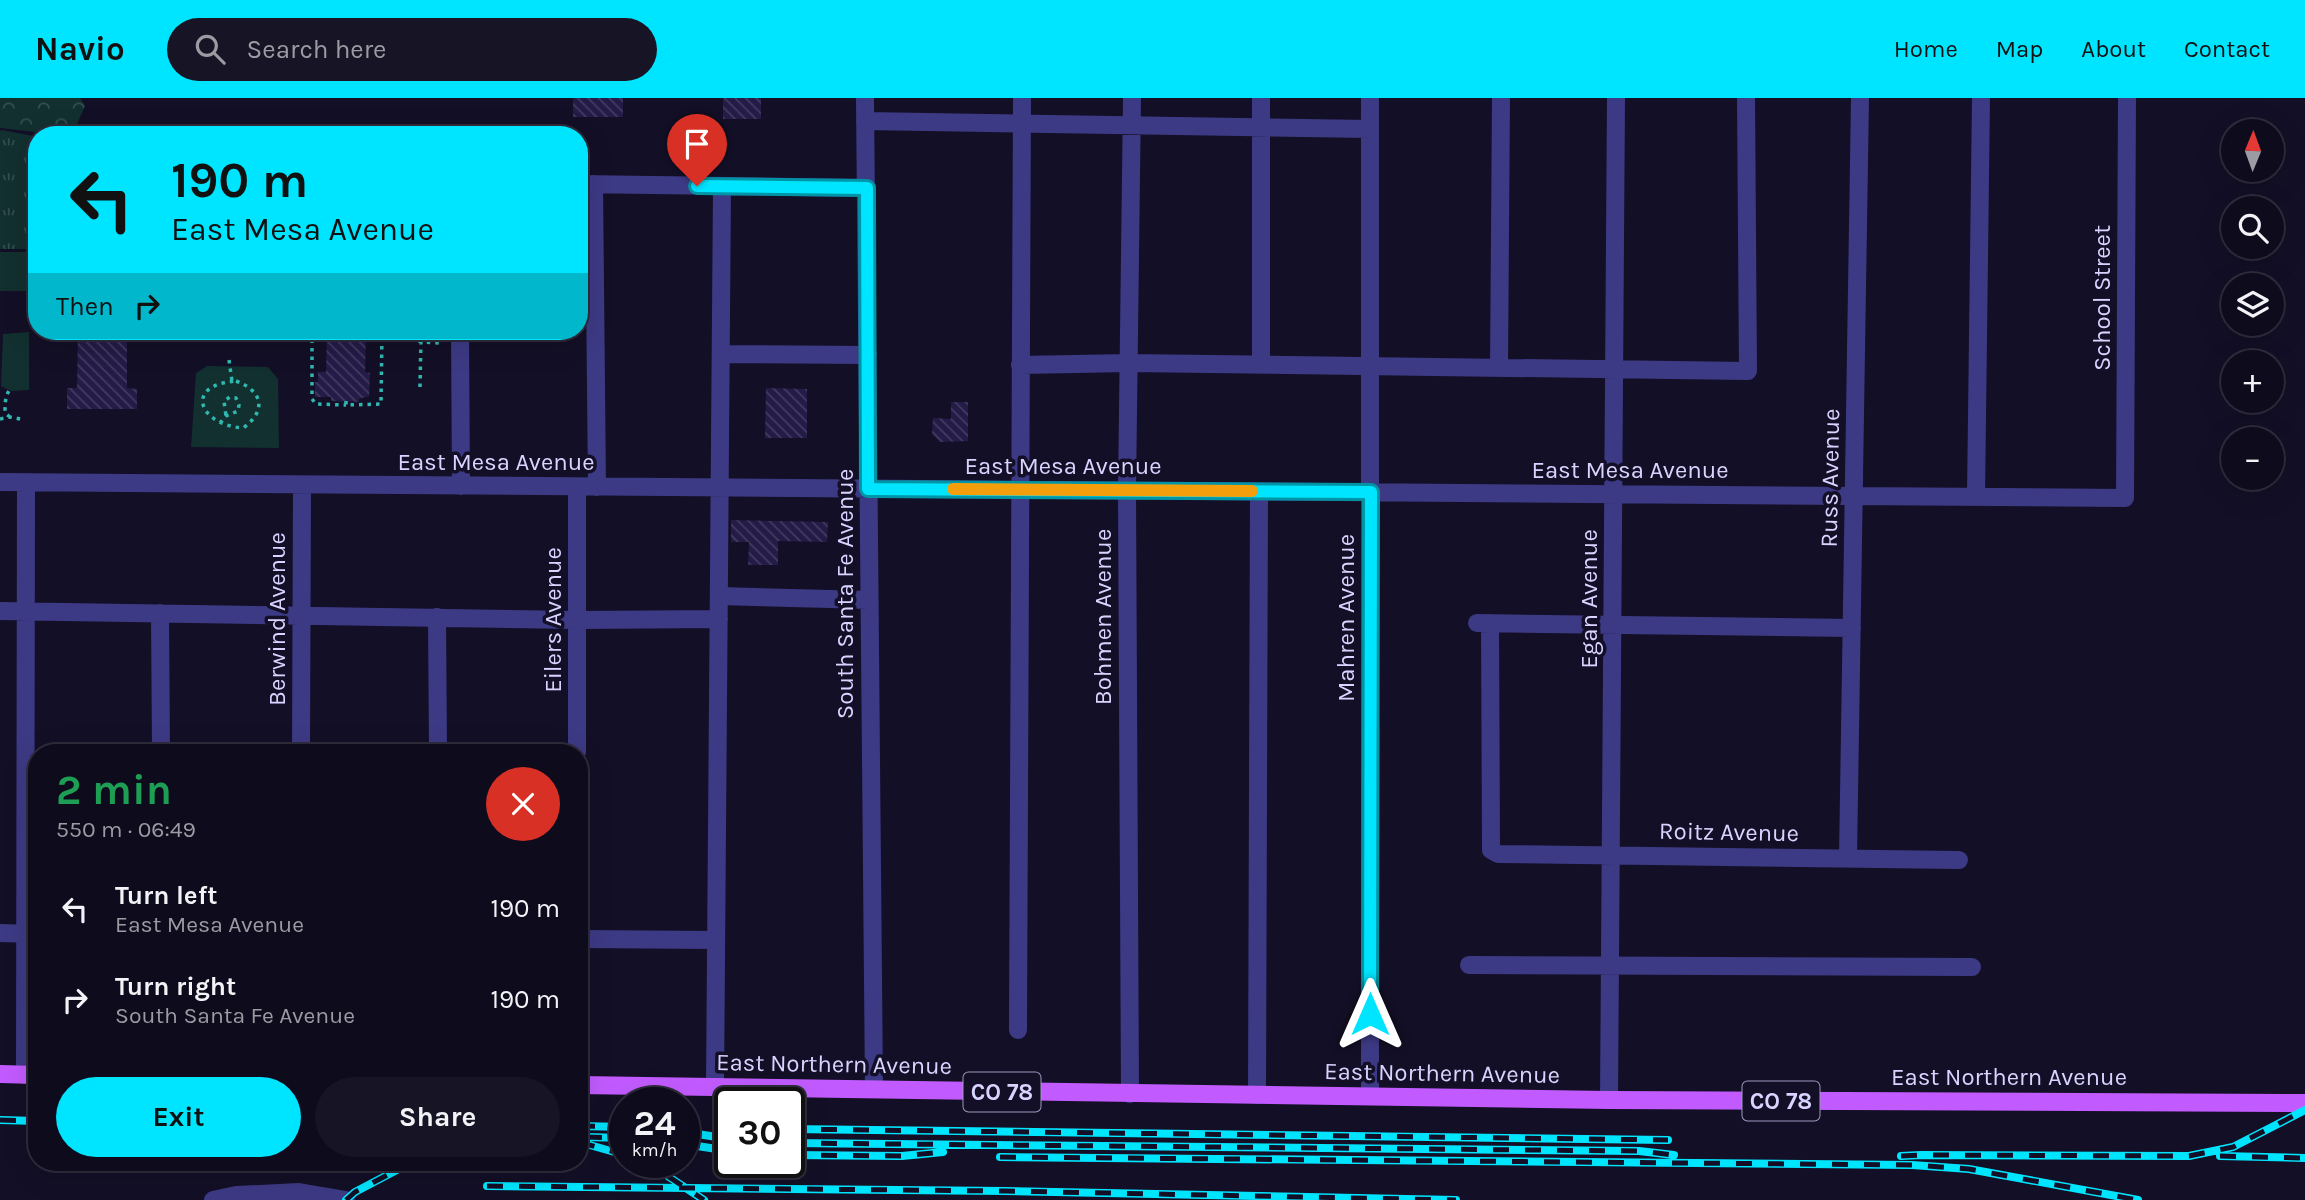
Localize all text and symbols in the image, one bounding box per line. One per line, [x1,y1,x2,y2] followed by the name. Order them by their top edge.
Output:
[167,18,657,81] search box
[35,30,125,68] text: Navio
[191,30,229,68] icon: search
[247,34,386,65] text: Search here
[1894,35,1958,63] text: Home
[1996,35,2043,63] text: Map
[2081,35,2146,63] text: About
[2184,35,2270,63] text: Contact
[667,114,727,186] pin
[2221,119,2284,182] north arrow
[2221,119,2284,490] map controls
[678,125,716,163] icon: arrive
[171,152,308,209] text: 190 m
[56,154,147,245] icon: left
[2221,196,2284,259] button: search
[171,211,434,248] text: East Mesa Avenue
[2088,225,2116,371] street label: School Street
[2221,273,2284,336] button: layers
[128,287,166,325] icon: right
[56,291,114,322] text: Then
[2221,350,2284,413] button: +
[1815,408,1845,548] street label: Russ Avenue
[2221,427,2284,490] button: −
[397,448,595,476] street label: East Mesa Avenue
[964,452,1162,480] street label: East Mesa Avenue
[1531,456,1729,484] street label: East Mesa Avenue
[831,469,859,719] street label: South Santa Fe Avenue
[1089,529,1117,705] street label: Bohmen Avenue
[1575,529,1603,669] street label: Egan Avenue
[263,532,291,706] street label: Berwind Avenue
[1332,534,1360,702] street label: Mahren Avenue
[539,547,567,693] street label: Eilers Avenue
[56,765,172,815] text: 2 min
[486,767,560,841] button: close
[56,816,196,843] text: 550 m · 06:49
[1659,817,1799,847] street label: Roitz Avenue
[115,880,217,911] text: Turn left
[56,890,94,928] icon: left
[490,893,560,924] text: 190 m
[115,911,304,938] text: East Mesa Avenue
[115,971,236,1002] text: Turn right
[1333,977,1407,1051] position arrow
[56,981,94,1019] icon: right
[490,984,560,1015] text: 190 m
[115,1002,355,1029] text: South Santa Fe Avenue
[716,1048,952,1080] street label: East Northern Avenue
[1324,1057,1560,1089] street label: East Northern Avenue
[1891,1063,2127,1091] street label: East Northern Avenue
[964,1072,1040,1112] road number: CO 78
[56,1077,301,1157] button: Exit
[315,1077,560,1157] button: Share
[1742,1082,1820,1120] road number: CO 78
[714,1087,805,1178] speed limit sign: 30
[634,1103,676,1144] text: 24
[632,1139,677,1161] text: km/h

